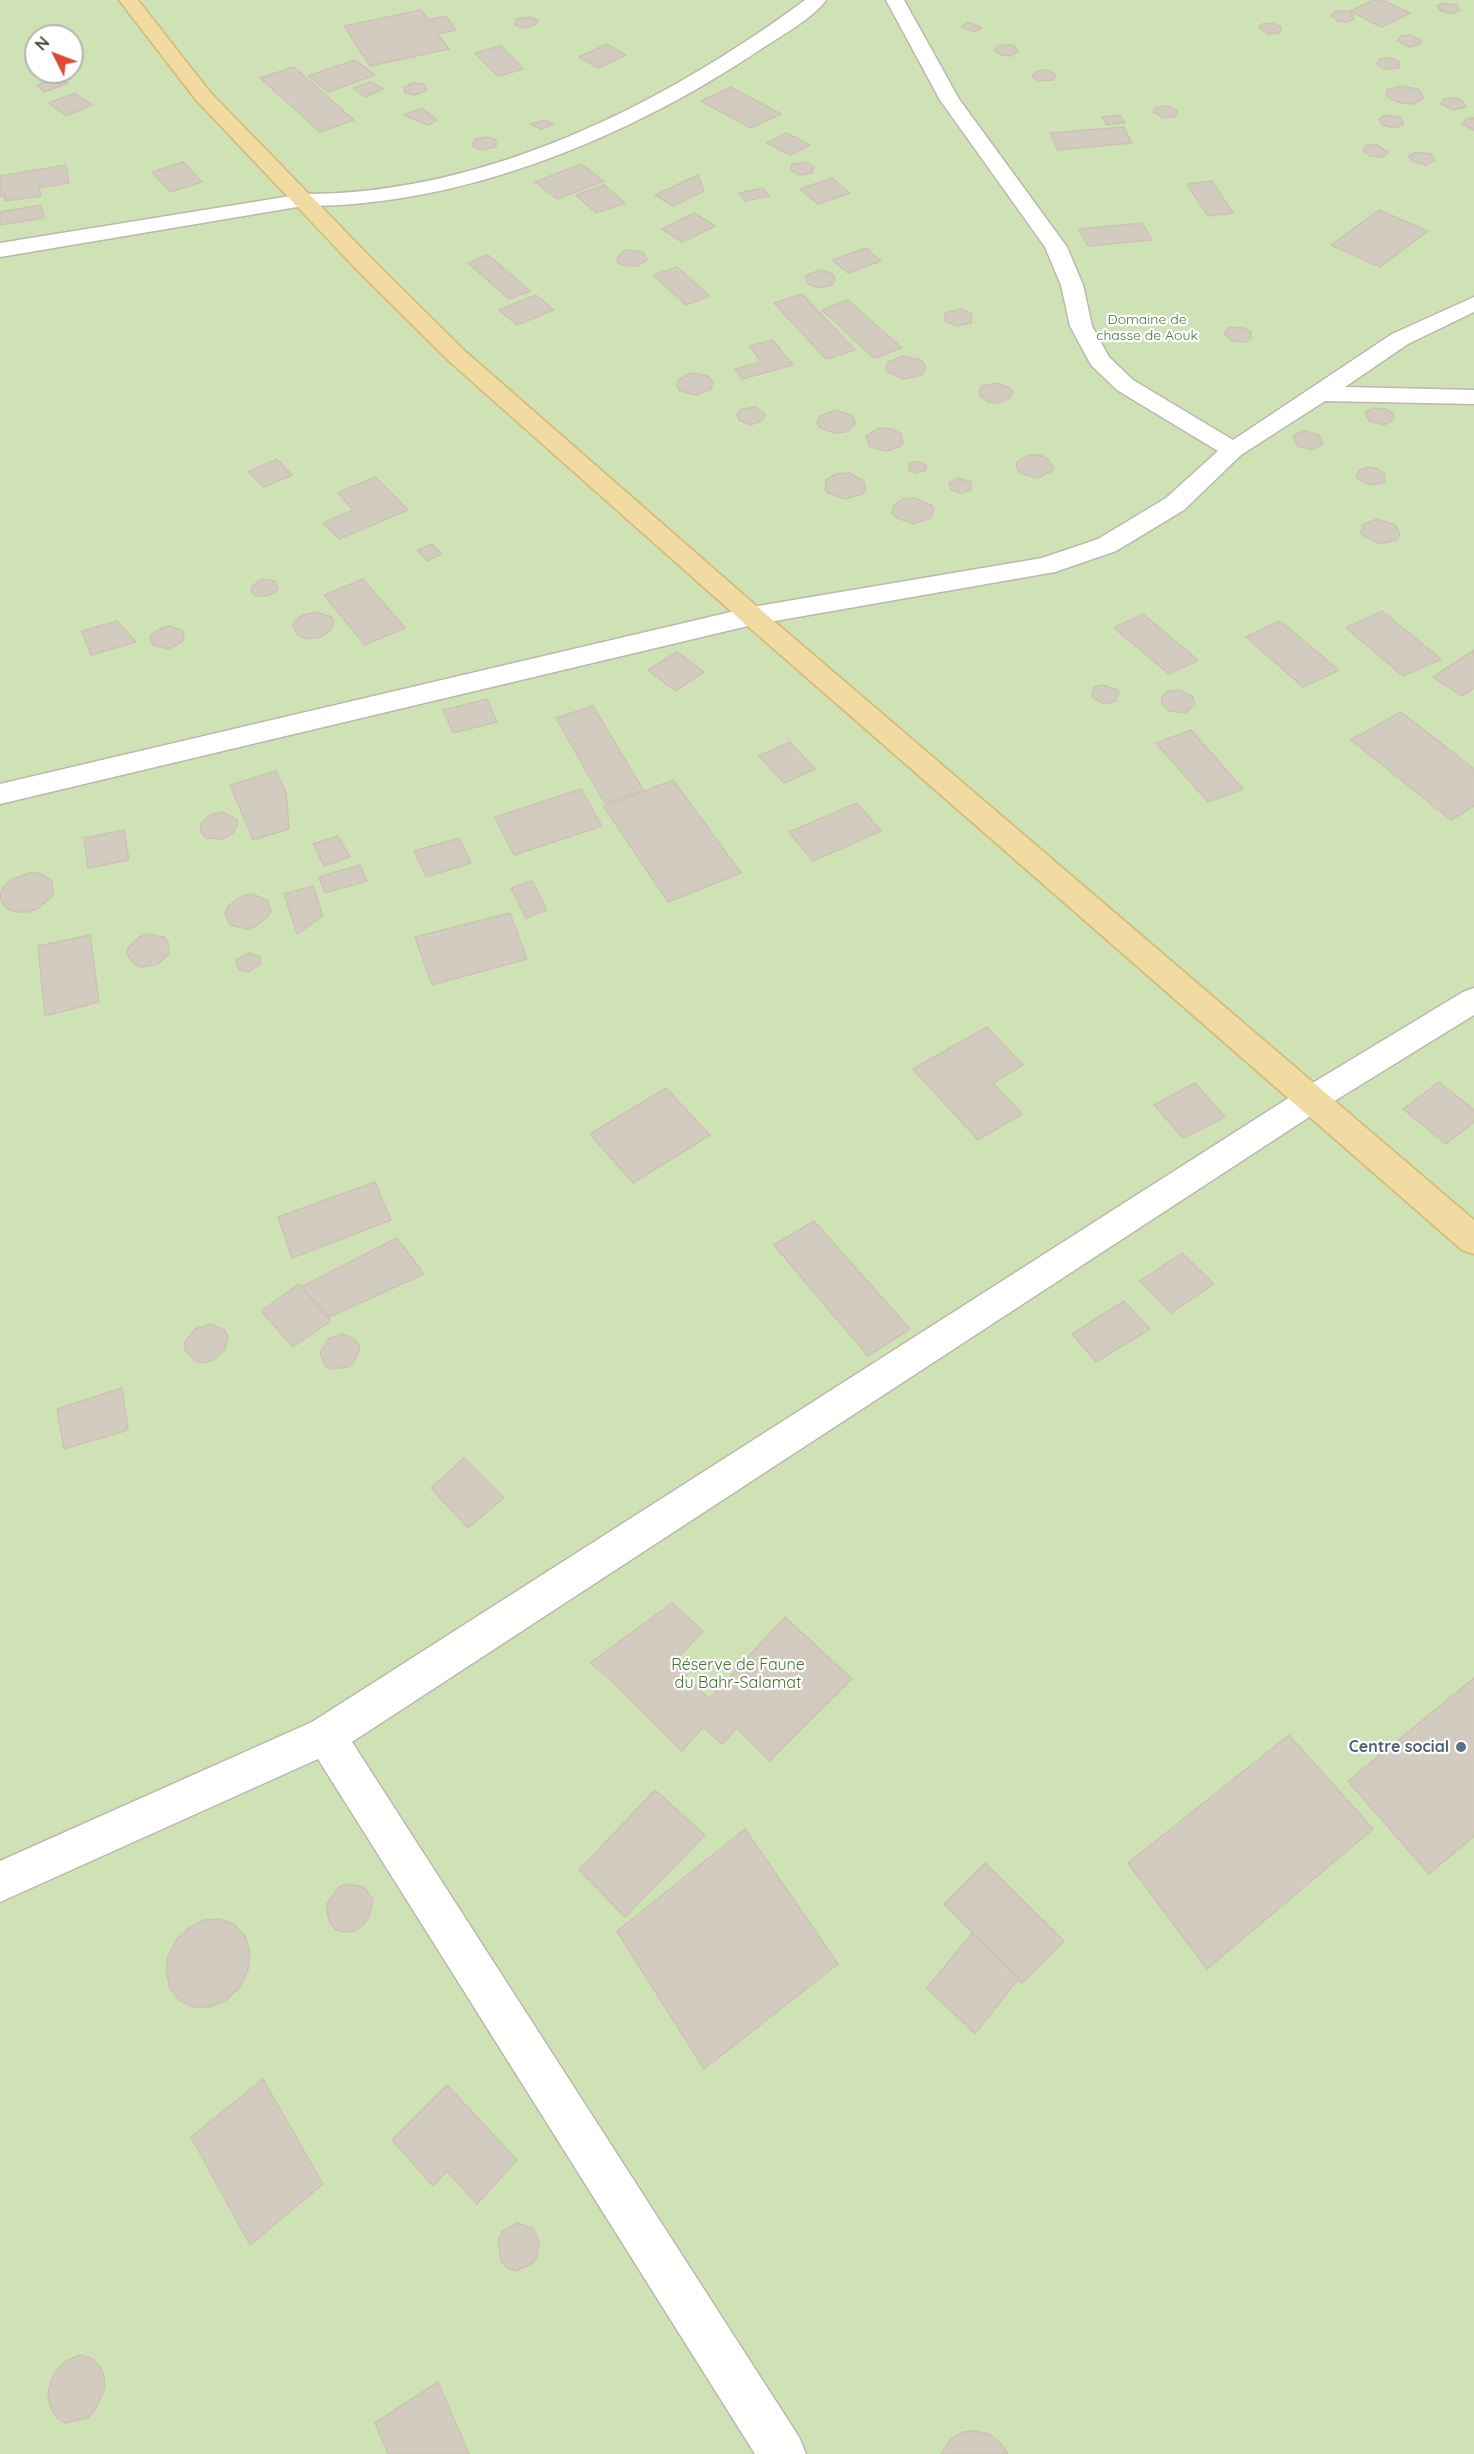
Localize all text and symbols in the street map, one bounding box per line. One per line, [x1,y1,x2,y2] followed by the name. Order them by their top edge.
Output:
[24,24,84,84] north arrow
[31,32,53,54] text: N
[1096,312,1198,344] park label: Domaine de chasse de Aouk
[671,1655,805,1693] park label: Réserve de Faune du Bahr-Salamat
[1349,1737,1449,1757] place label: Centre social
[1454,1740,1468,1754] marker: Centre social

